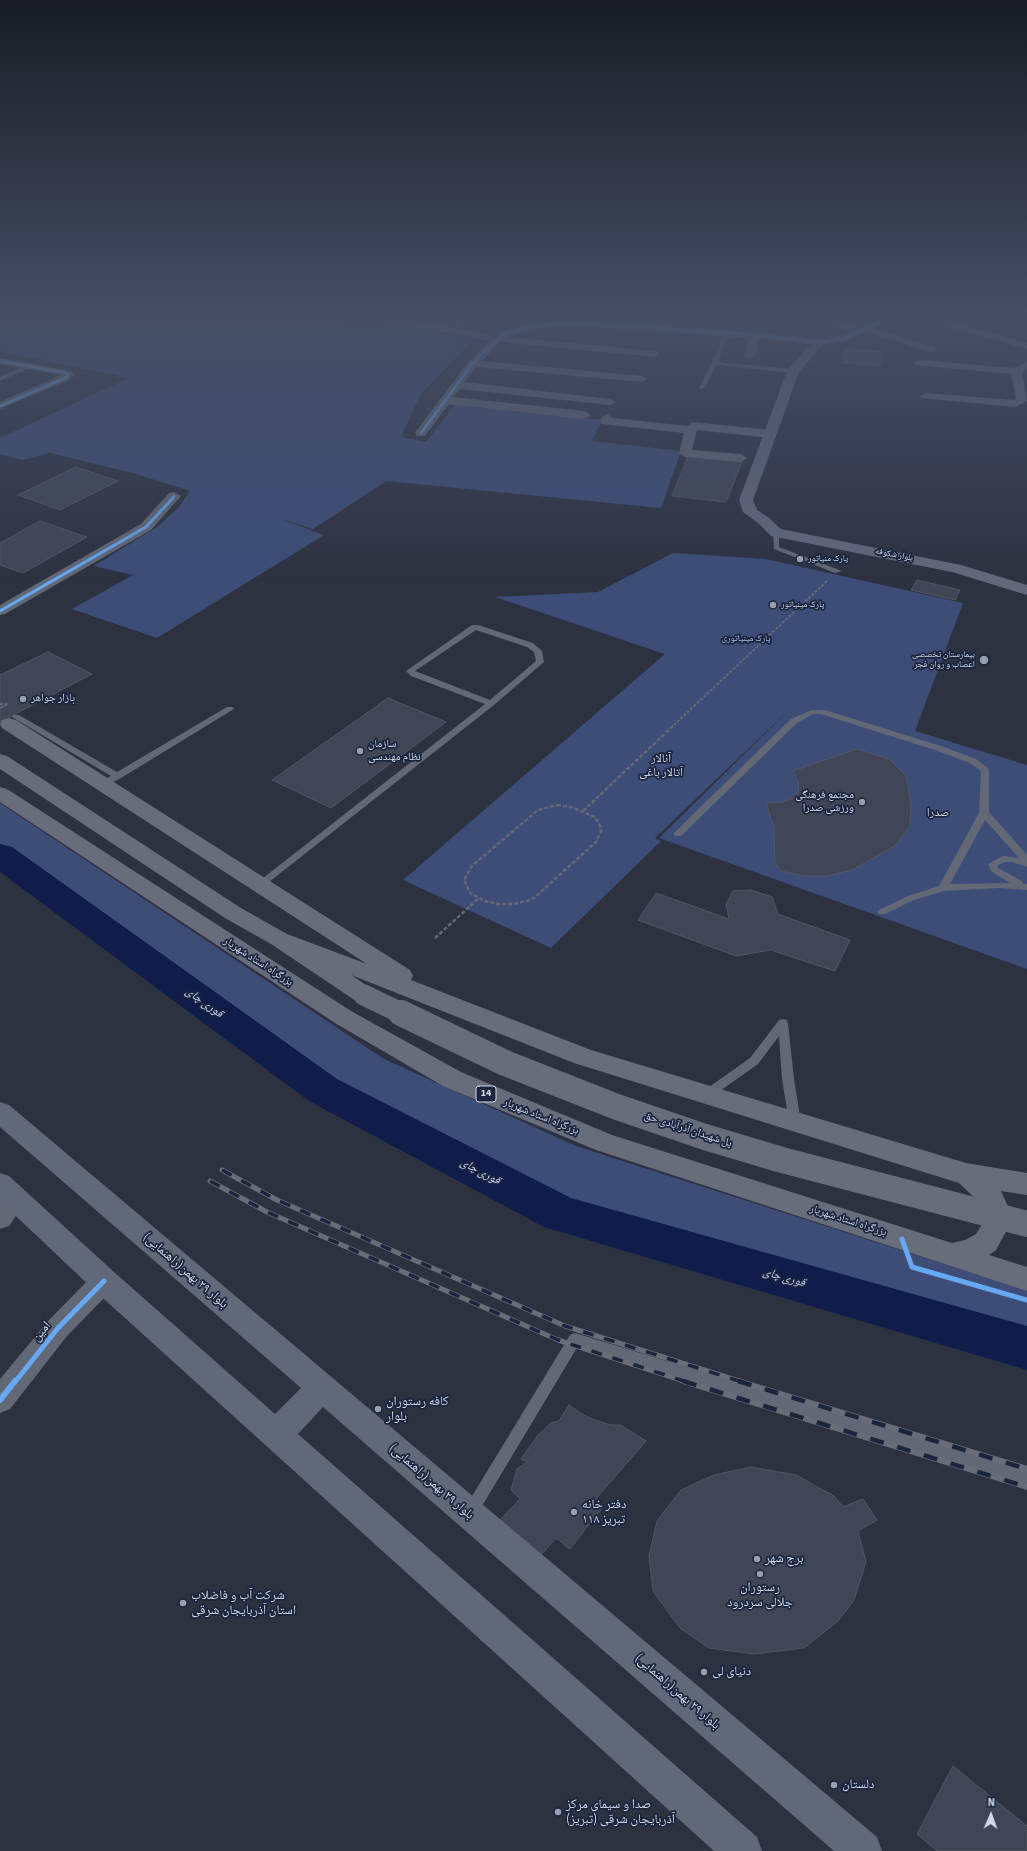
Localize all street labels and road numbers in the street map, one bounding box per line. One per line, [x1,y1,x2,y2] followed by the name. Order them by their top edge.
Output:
[874,546,914,564] street label: بلوار شکوفه
[221,935,295,989] street label: بزرگراه استاد شهریار
[476,1086,496,1102] road number: 14
[501,1096,581,1138] street label: بزرگراه استاد شهریار
[642,1110,734,1150] street label: پل شهیدان آذرآبادی حق
[808,1202,888,1240] street label: بزرگراه استاد شهریار
[139,1230,231,1312] street label: بلوار ٢٩ بهمن(راهنمایی)
[29,1319,55,1345] street label: امین
[385,1441,477,1523] street label: بلوار ٢٩ بهمن(راهنمایی)
[631,1651,723,1733] street label: بلوار ٢٩ بهمن(راهنمایی)

